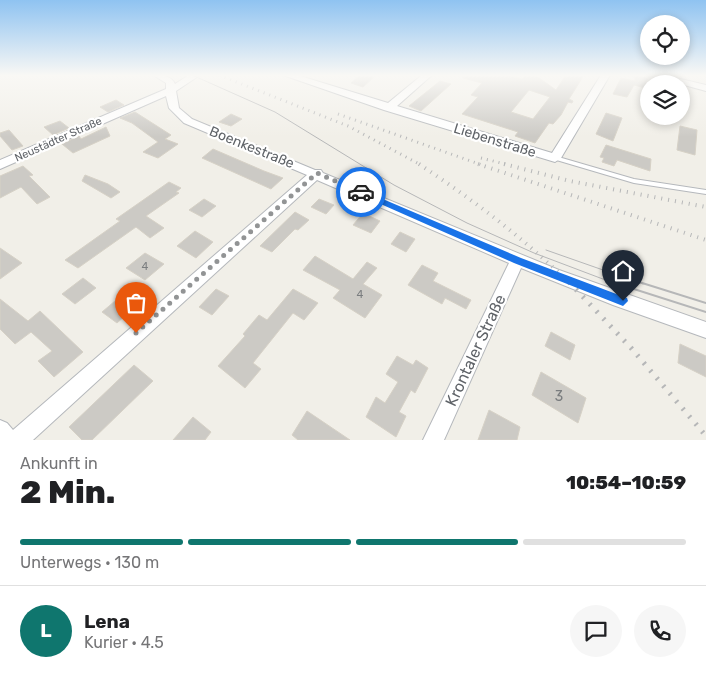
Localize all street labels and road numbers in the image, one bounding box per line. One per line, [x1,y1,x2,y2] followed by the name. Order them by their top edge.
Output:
[13,114,104,165] street label: Neustädter Straße
[452,120,538,161] street label: Liebenstraße
[207,123,297,172] street label: Boenkestraße
[441,291,510,409] street label: Krontaler Straße

